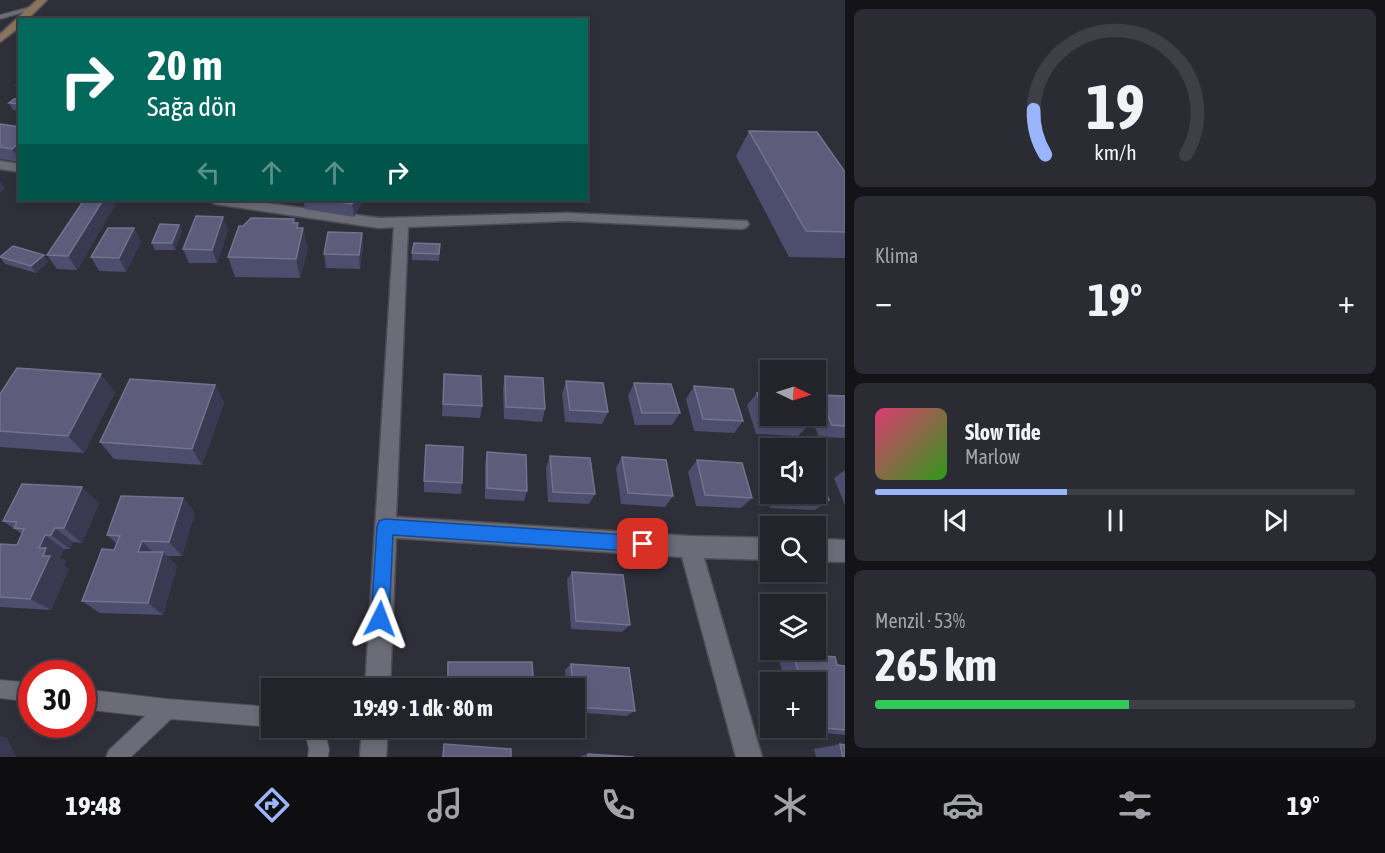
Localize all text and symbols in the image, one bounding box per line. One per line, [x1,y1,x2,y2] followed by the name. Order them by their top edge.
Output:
[147,41,222,89] text: 20 m
[48,42,126,120] icon: right
[1086,71,1144,142] text: 19
[147,91,237,122] text: Sağa dön
[1094,140,1136,165] text: km/h
[192,156,225,189] icon: left
[255,156,288,189] icon: ahead
[318,156,351,189] icon: ahead
[381,156,414,189] icon: right
[875,244,918,267] text: Klima
[1088,274,1142,326] text: 19°
[875,282,892,320] text: −
[1338,282,1355,320] text: +
[760,360,826,426] north arrow
[760,360,826,738] map controls
[965,419,1041,445] text: Slow Tide
[760,438,826,504] button: sound
[965,445,1020,468] text: Marlow
[939,504,972,537] icon: previous
[1099,504,1132,537] icon: pause
[1259,504,1292,537] icon: next
[760,516,826,582] button: search
[617,518,668,569] pin
[626,527,659,560] icon: arrive
[348,587,412,651] position arrow
[760,594,826,660] button: layers
[875,609,965,632] text: Menzil · 53%
[875,639,997,691] text: 265 km
[18,660,96,738] speed limit sign: 30
[760,672,826,738] button: +
[353,695,493,721] text: 19:49 · 1 dk · 80 m
[251,784,293,826] icon: directions
[424,784,466,826] icon: music
[597,784,639,826] icon: phone
[769,784,811,826] icon: climate
[942,784,984,826] icon: car
[1114,784,1156,826] icon: filters
[65,790,121,821] text: 19:48
[1287,790,1320,821] text: 19°

